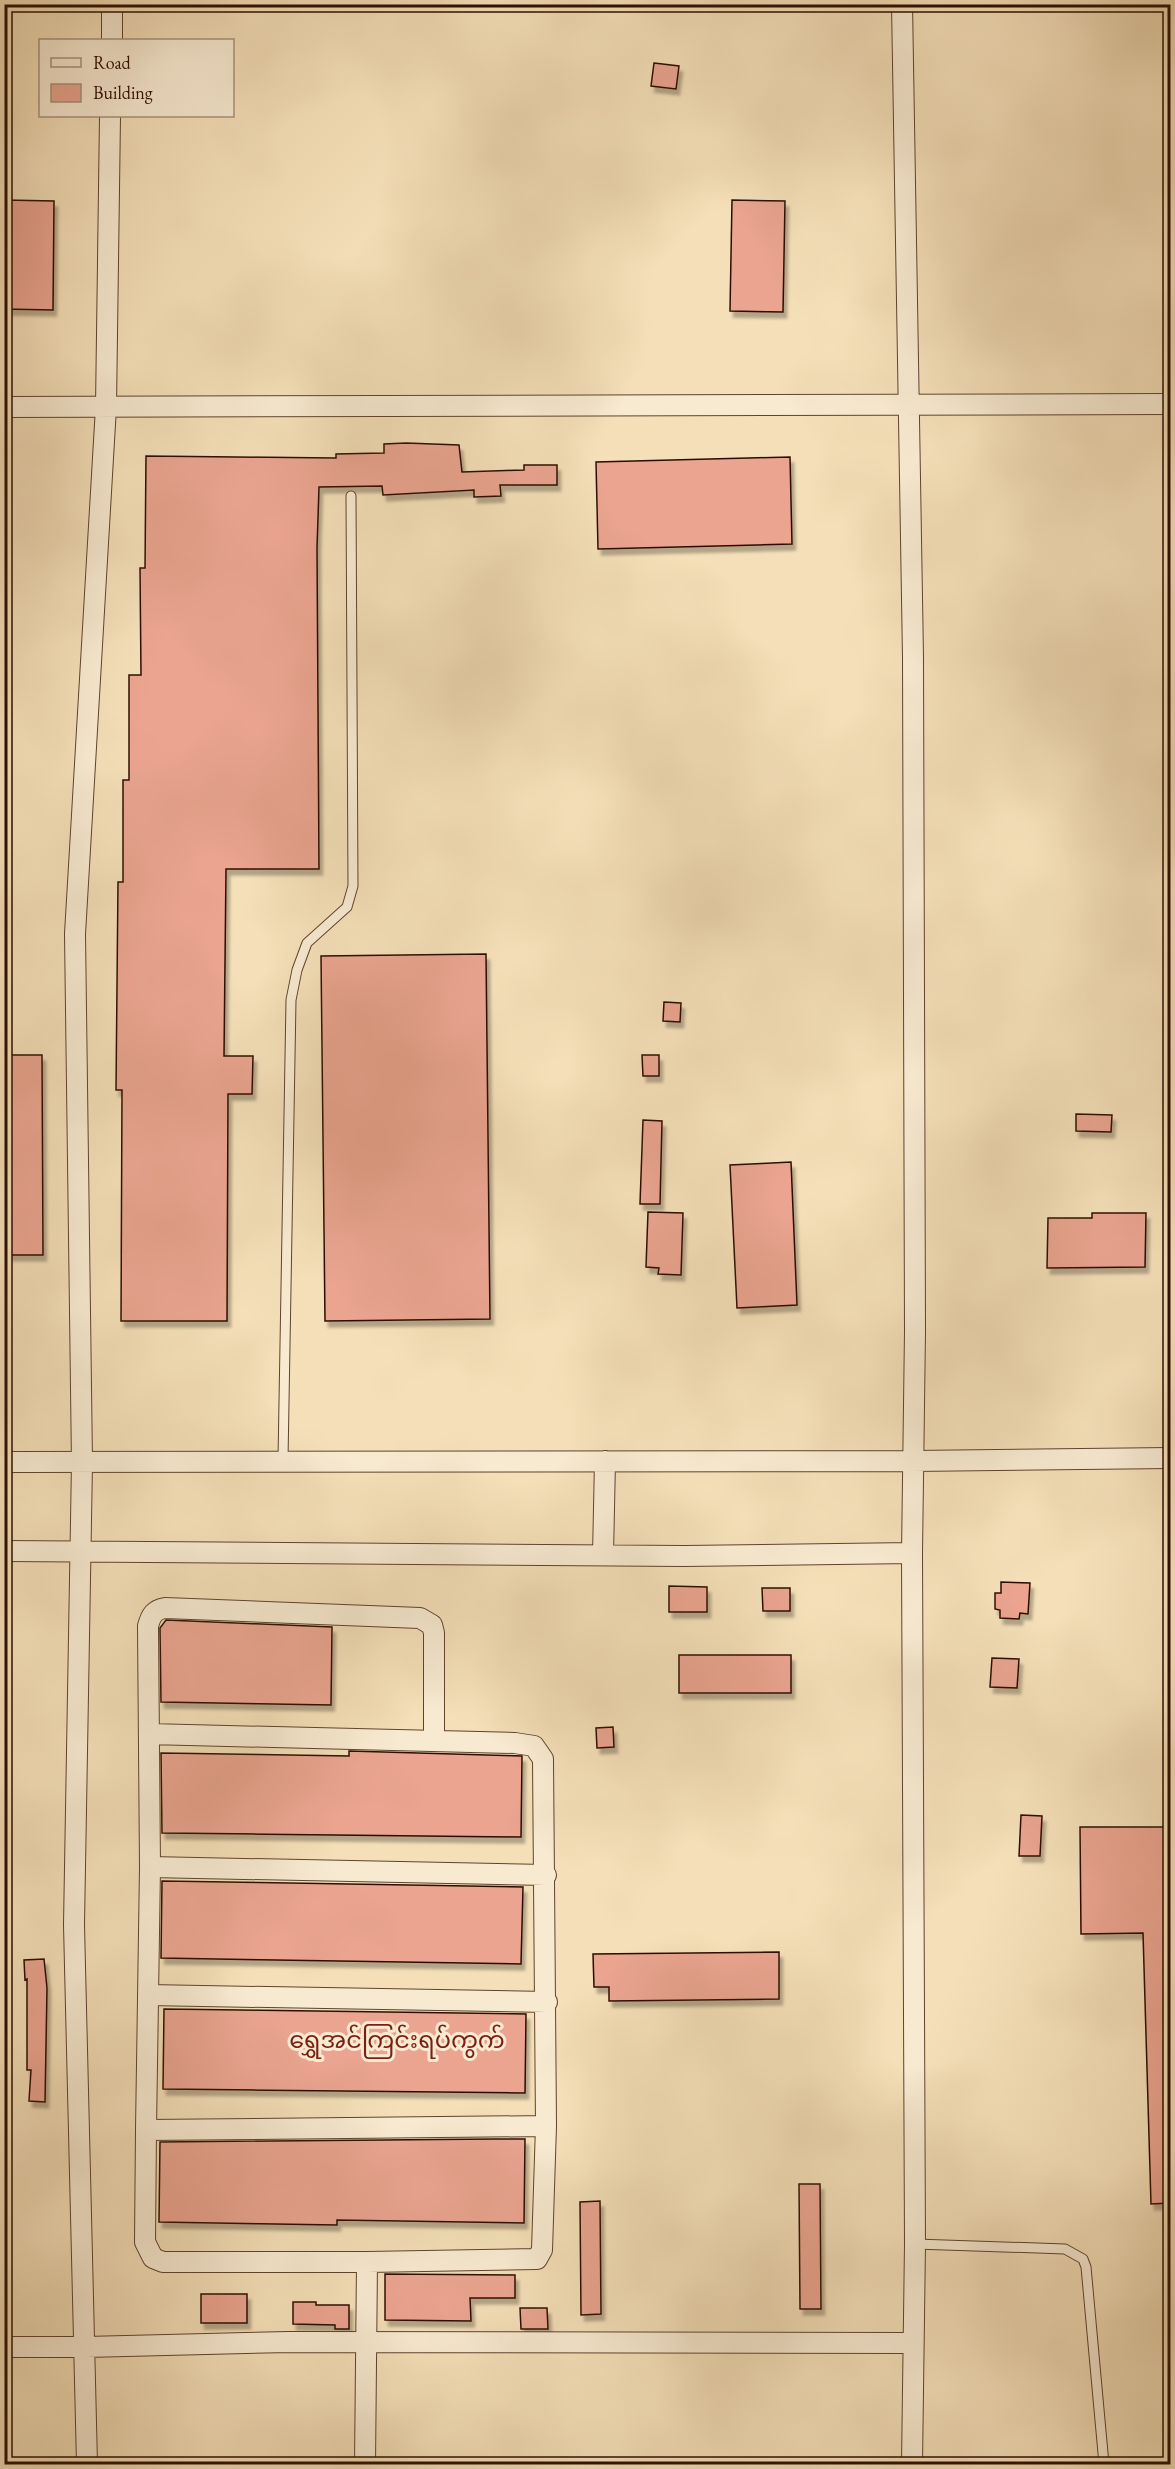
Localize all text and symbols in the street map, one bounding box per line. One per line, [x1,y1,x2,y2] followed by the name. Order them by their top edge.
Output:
[39,39,234,117] legend
[93,51,132,74] text: Road
[93,81,153,104] text: Building
[289,2024,505,2059] district label: ရွှေအင်ကြင်းရပ်ကွက်

